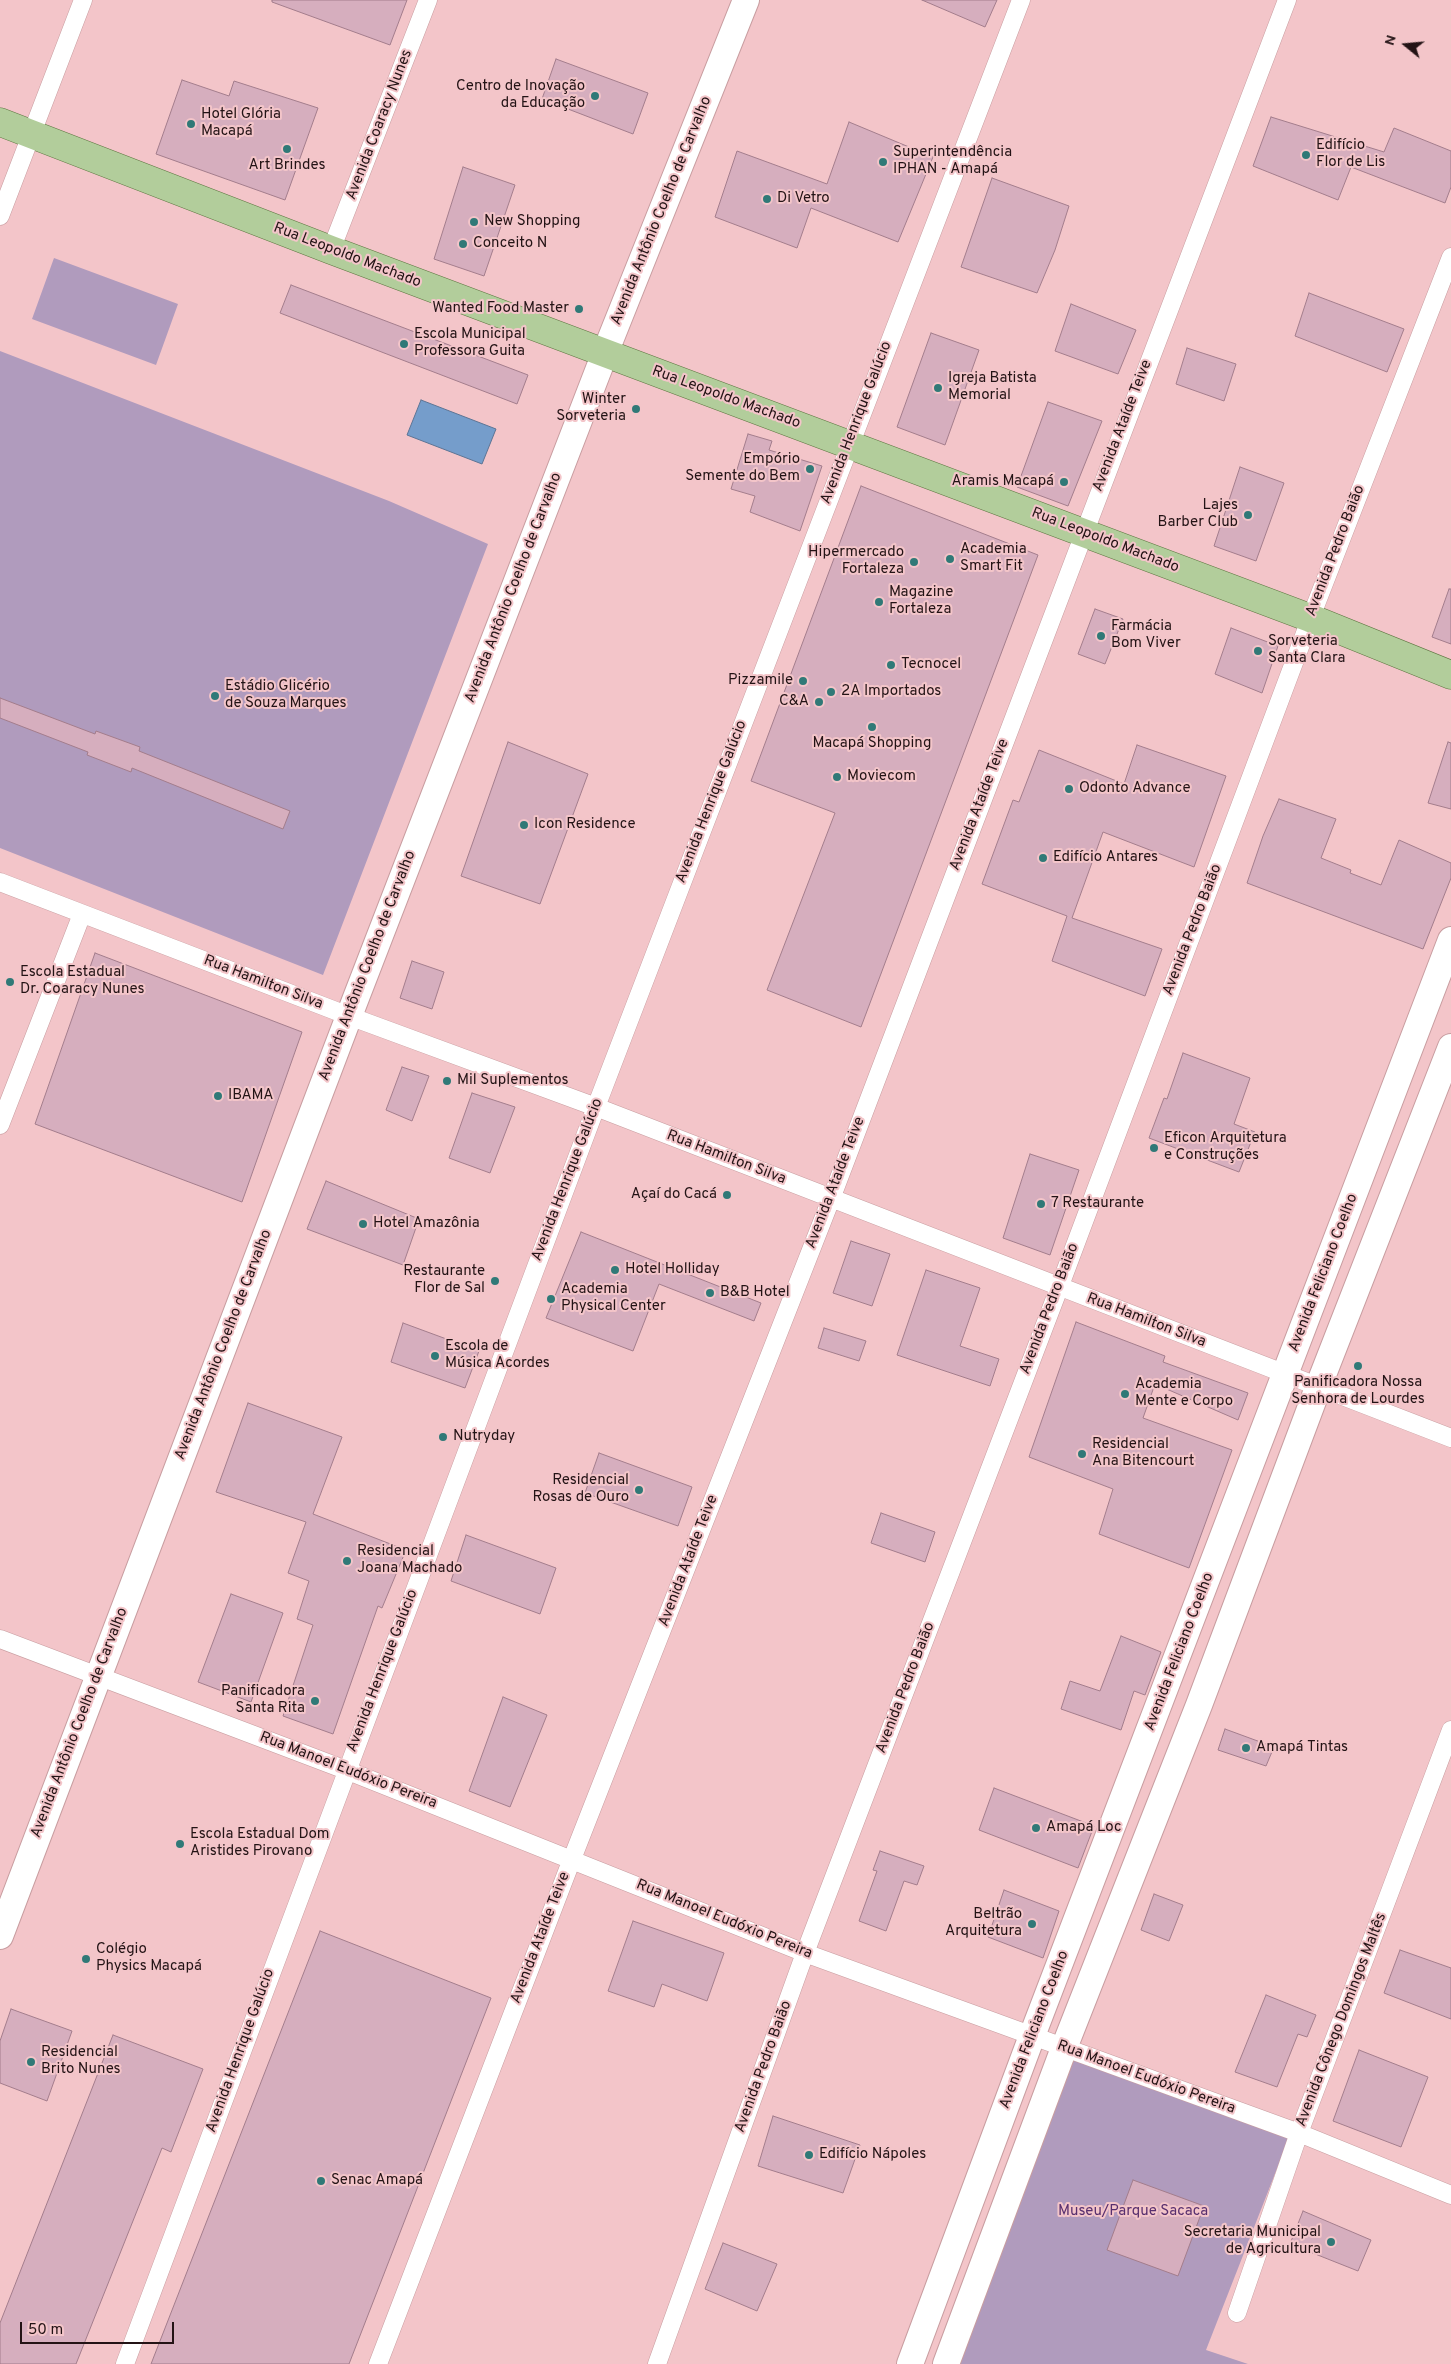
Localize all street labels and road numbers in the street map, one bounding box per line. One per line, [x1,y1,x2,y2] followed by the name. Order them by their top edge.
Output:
[343,47,417,203] street label: Avenida Coaracy Nunes
[608,94,716,328] street label: Avenida Antônio Coelho de Carvalho
[271,220,423,292] street label: Rua Leopoldo Machado
[818,339,896,507] street label: Avenida Henrique Galúcio
[1090,358,1156,494] street label: Avenida Ataíde Teive
[649,363,803,433] street label: Rua Leopoldo Machado
[462,470,566,706] street label: Avenida Antônio Coelho de Carvalho
[1303,483,1369,619] street label: Avenida Pedro Baião
[1029,505,1181,577] street label: Rua Leopoldo Machado
[673,718,751,886] street label: Avenida Henrique Galúcio
[947,737,1013,873] street label: Avenida Ataíde Teive
[316,848,420,1084] street label: Avenida Antônio Coelho de Carvalho
[1160,862,1226,998] street label: Avenida Pedro Baião
[201,952,325,1014] street label: Rua Hamilton Silva
[529,1096,607,1264] street label: Avenida Henrique Galúcio
[803,1115,869,1251] street label: Avenida Ataíde Teive
[664,1127,788,1189] street label: Rua Hamilton Silva
[1286,1191,1362,1355] street label: Avenida Feliciano Coelho
[172,1227,276,1463] street label: Avenida Antônio Coelho de Carvalho
[1017,1241,1083,1377] street label: Avenida Pedro Baião
[1084,1290,1208,1352] street label: Rua Hamilton Silva
[656,1493,722,1629] street label: Avenida Ataíde Teive
[1142,1570,1218,1734] street label: Avenida Feliciano Coelho
[344,1587,422,1755] street label: Avenida Henrique Galúcio
[28,1605,132,1841] street label: Avenida Antônio Coelho de Carvalho
[873,1620,939,1756] street label: Avenida Pedro Baião
[257,1729,439,1813] street label: Rua Manoel Eudóxio Pereira
[508,1870,574,2006] street label: Avenida Ataíde Teive
[633,1876,815,1964] street label: Rua Manoel Eudóxio Pereira
[1293,1911,1391,2129] street label: Avenida Cônego Domingos Maltês
[997,1948,1073,2112] street label: Avenida Feliciano Coelho
[203,1967,279,2135] street label: Avenida Henrique Galúcio
[732,1999,796,2135] street label: Avenida Pedro Baião
[1054,2037,1238,2119] street label: Rua Manoel Eudóxio Pereira

